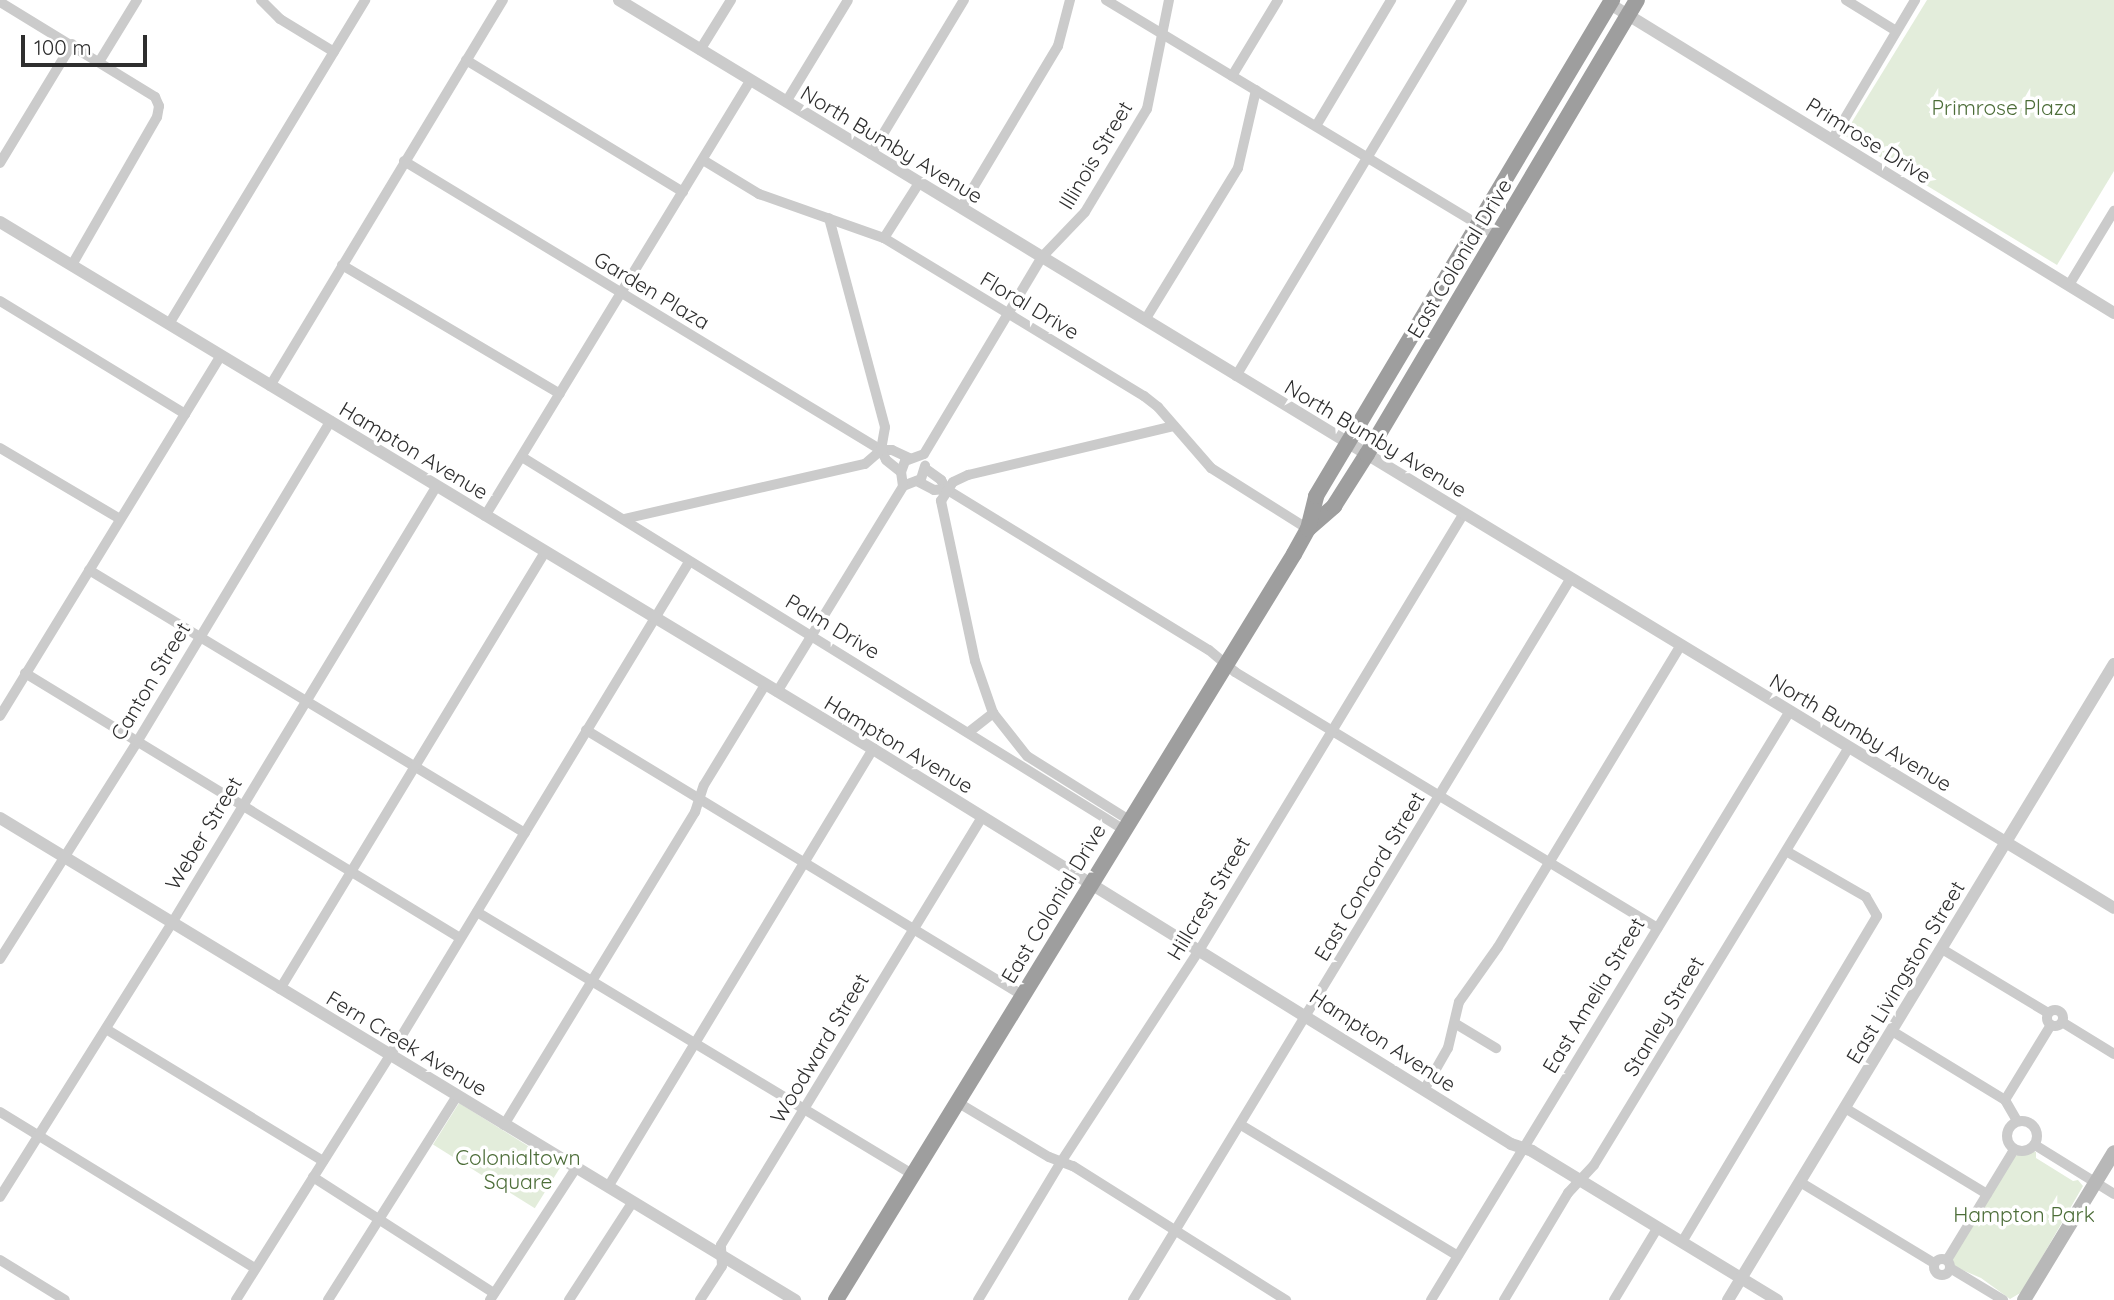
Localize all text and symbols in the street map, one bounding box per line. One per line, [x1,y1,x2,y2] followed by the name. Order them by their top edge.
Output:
[24,21,150,65] scale bar
[34,34,92,60] text: 100 m
[796,80,988,208] street label: North Bumby Avenue
[1802,92,1936,188] street label: Primrose Drive
[1932,94,2076,120] park label: Primrose Plaza
[1053,96,1137,214] street label: Illinois Street
[1401,174,1517,342] street label: East Colonial Drive
[590,246,714,334] street label: Garden Plaza
[976,266,1084,344] street label: Floral Drive
[1280,374,1472,502] street label: North Bumby Avenue
[335,396,493,504] street label: Hampton Avenue
[781,588,885,664] street label: Palm Drive
[105,617,195,745] street label: Canton Street
[1765,668,1957,796] street label: North Bumby Avenue
[820,690,978,798] street label: Hampton Avenue
[159,772,247,894] street label: Weber Street
[1309,787,1429,965] street label: East Concord Street
[995,819,1111,987] street label: East Colonial Drive
[1161,832,1255,964] street label: Hillcrest Street
[1841,876,1969,1068] street label: East Livingston Street
[1537,913,1649,1077] street label: East Amelia Street
[1617,952,1709,1080] street label: Stanley Street
[764,969,874,1127] street label: Woodward Street
[1305,983,1461,1097] street label: Hampton Avenue
[322,985,492,1101] street label: Fern Creek Avenue
[455,1144,581,1194] park label: Colonialtown Square
[1953,1201,2095,1227] park label: Hampton Park

